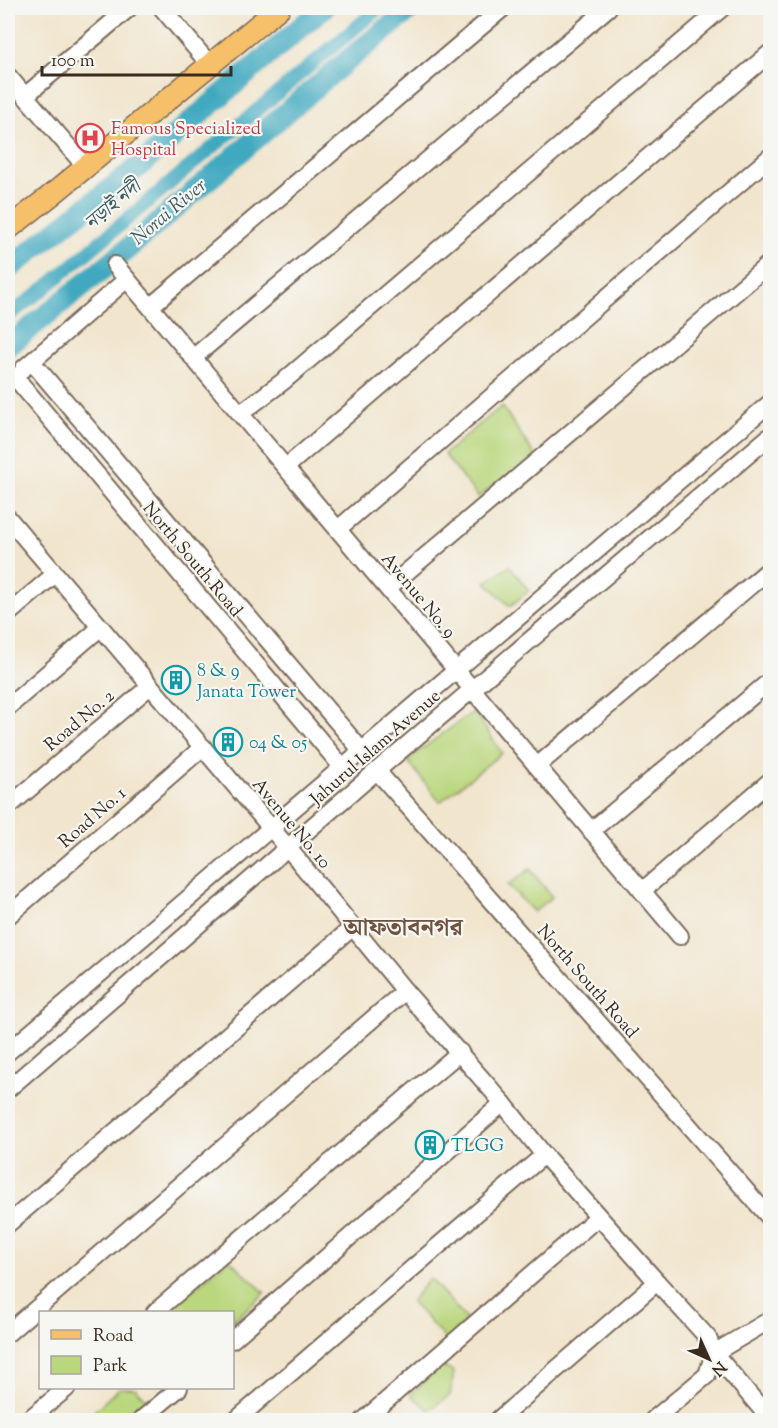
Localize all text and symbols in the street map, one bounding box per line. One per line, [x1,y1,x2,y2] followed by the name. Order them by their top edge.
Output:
[42,39,231,77] scale bar
[51,49,95,75] text: 100 m
[111,117,261,164] place label: Famous Specialized Hospital
[74,122,106,154] hospital icon: Famous Specialized Hospital
[79,172,150,238] water label: নড়াই নদী
[125,173,214,253] water label: Norai River
[135,497,247,624] street label: North South Road
[374,548,461,645] street label: Avenue No. 9
[196,659,296,706] place label: 8 & 9 Janata Tower
[160,664,192,696] building icon: 8 & 9 Janata Tower
[40,684,121,759] street label: Road No. 2
[305,684,447,813] street label: Jahurul Islam Avenue
[212,726,244,758] building icon: 04 & 05
[249,731,307,757] place label: 04 & 05
[245,773,336,875] street label: Avenue No. 10
[54,782,133,855] street label: Road No. 1
[342,912,464,946] district label: আফতাবনগর
[530,920,643,1045] street label: North South Road
[414,1129,446,1161] building icon: TLGG
[451,1134,504,1160] place label: TLGG
[39,1311,234,1389] legend
[93,1324,133,1350] text: Road
[679,1329,739,1389] north arrow
[93,1354,128,1380] text: Park
[705,1355,730,1381] text: N

